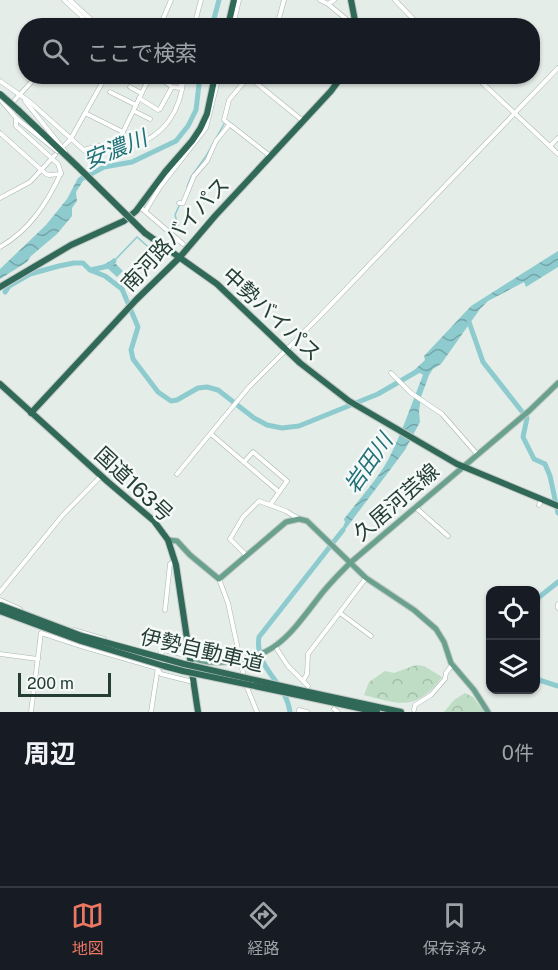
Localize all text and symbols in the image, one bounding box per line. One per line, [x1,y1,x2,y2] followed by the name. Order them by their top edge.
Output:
[18,18,540,84] search box
[39,35,72,68] icon: search
[87,40,197,66] text: ここで検索
[80,124,152,173] water label: 安濃川
[116,172,234,296] street label: 南河路バイパス
[218,262,326,366] street label: 中勢バイパス
[338,427,399,497] water label: 岩田川
[90,442,178,526] street label: 国道163号
[348,458,444,546] street label: 久居河芸線
[486,586,540,694] map controls
[486,586,540,640] button: locate
[138,624,266,676] street label: 伊勢自動車道
[486,640,540,694] button: layers
[18,670,111,698] scale bar
[27,674,74,693] text: 200 m
[24,738,76,769] text: 周辺
[502,741,534,765] text: 0件
[71,899,104,959] tab: 地図
[247,899,280,959] tab: 経路
[423,899,487,959] tab: 保存済み

